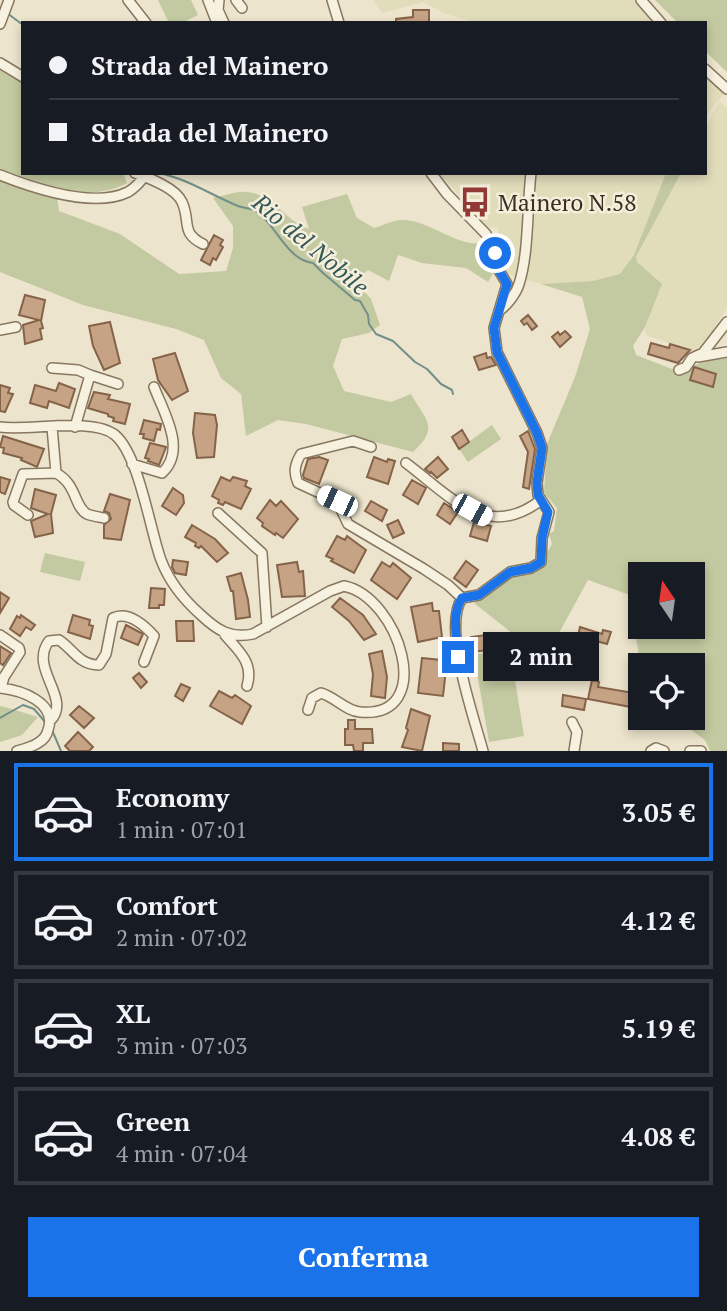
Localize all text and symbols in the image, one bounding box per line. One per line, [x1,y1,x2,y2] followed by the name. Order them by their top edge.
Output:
[91,48,328,82] text: Strada del Mainero
[91,115,328,149] text: Strada del Mainero
[245,185,376,302] water label: Rio del Nobile
[458,185,492,219] bus stop icon: Mainero N.58
[498,187,637,218] place label: Mainero N.58
[479,237,511,269] route start
[314,483,361,519] car
[449,491,496,529] car
[628,562,705,639] north arrow
[628,562,705,730] map controls
[482,632,598,682] callout: 2 min
[442,641,474,673] route end
[510,641,572,672] text: 2 min
[628,653,705,730] button: locate
[116,780,229,814] text: Economy
[32,781,95,844] icon: car
[622,795,695,829] text: 3.05 €
[116,814,248,845] text: 1 min · 07:01
[116,888,218,922] text: Comfort
[32,889,95,952] icon: car
[622,903,695,937] text: 4.12 €
[116,922,248,953] text: 2 min · 07:02
[116,996,150,1030] text: XL
[32,997,95,1060] icon: car
[622,1011,695,1045] text: 5.19 €
[116,1030,248,1061] text: 3 min · 07:03
[116,1104,190,1138] text: Green
[32,1105,95,1168] icon: car
[622,1119,695,1153] text: 4.08 €
[116,1138,248,1169] text: 4 min · 07:04
[28,1217,699,1297] button: Conferma

